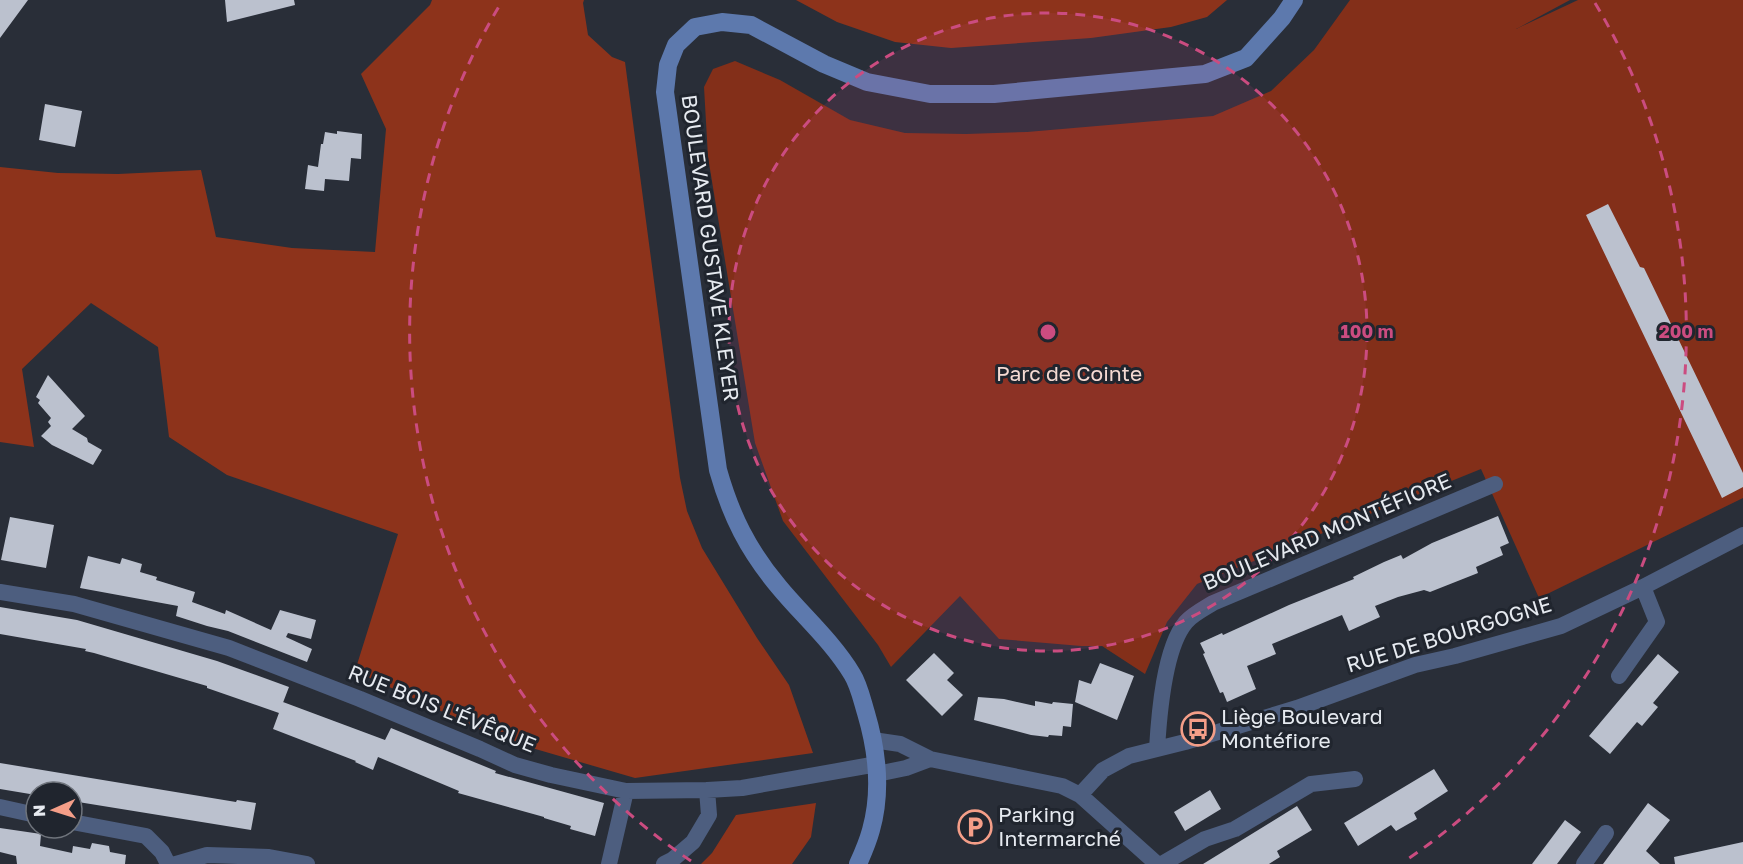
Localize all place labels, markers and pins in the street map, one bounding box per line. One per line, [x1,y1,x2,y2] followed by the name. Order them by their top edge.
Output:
[1038,322,1058,342] centre of rings
[1221,703,1383,753] place label: Liège Boulevard Montéfiore
[1180,711,1216,747] bus stop icon: Liège Boulevard Montéfiore
[998,801,1121,851] place label: Parking Intermarché
[957,809,993,845] parking icon: Parking Intermarché

